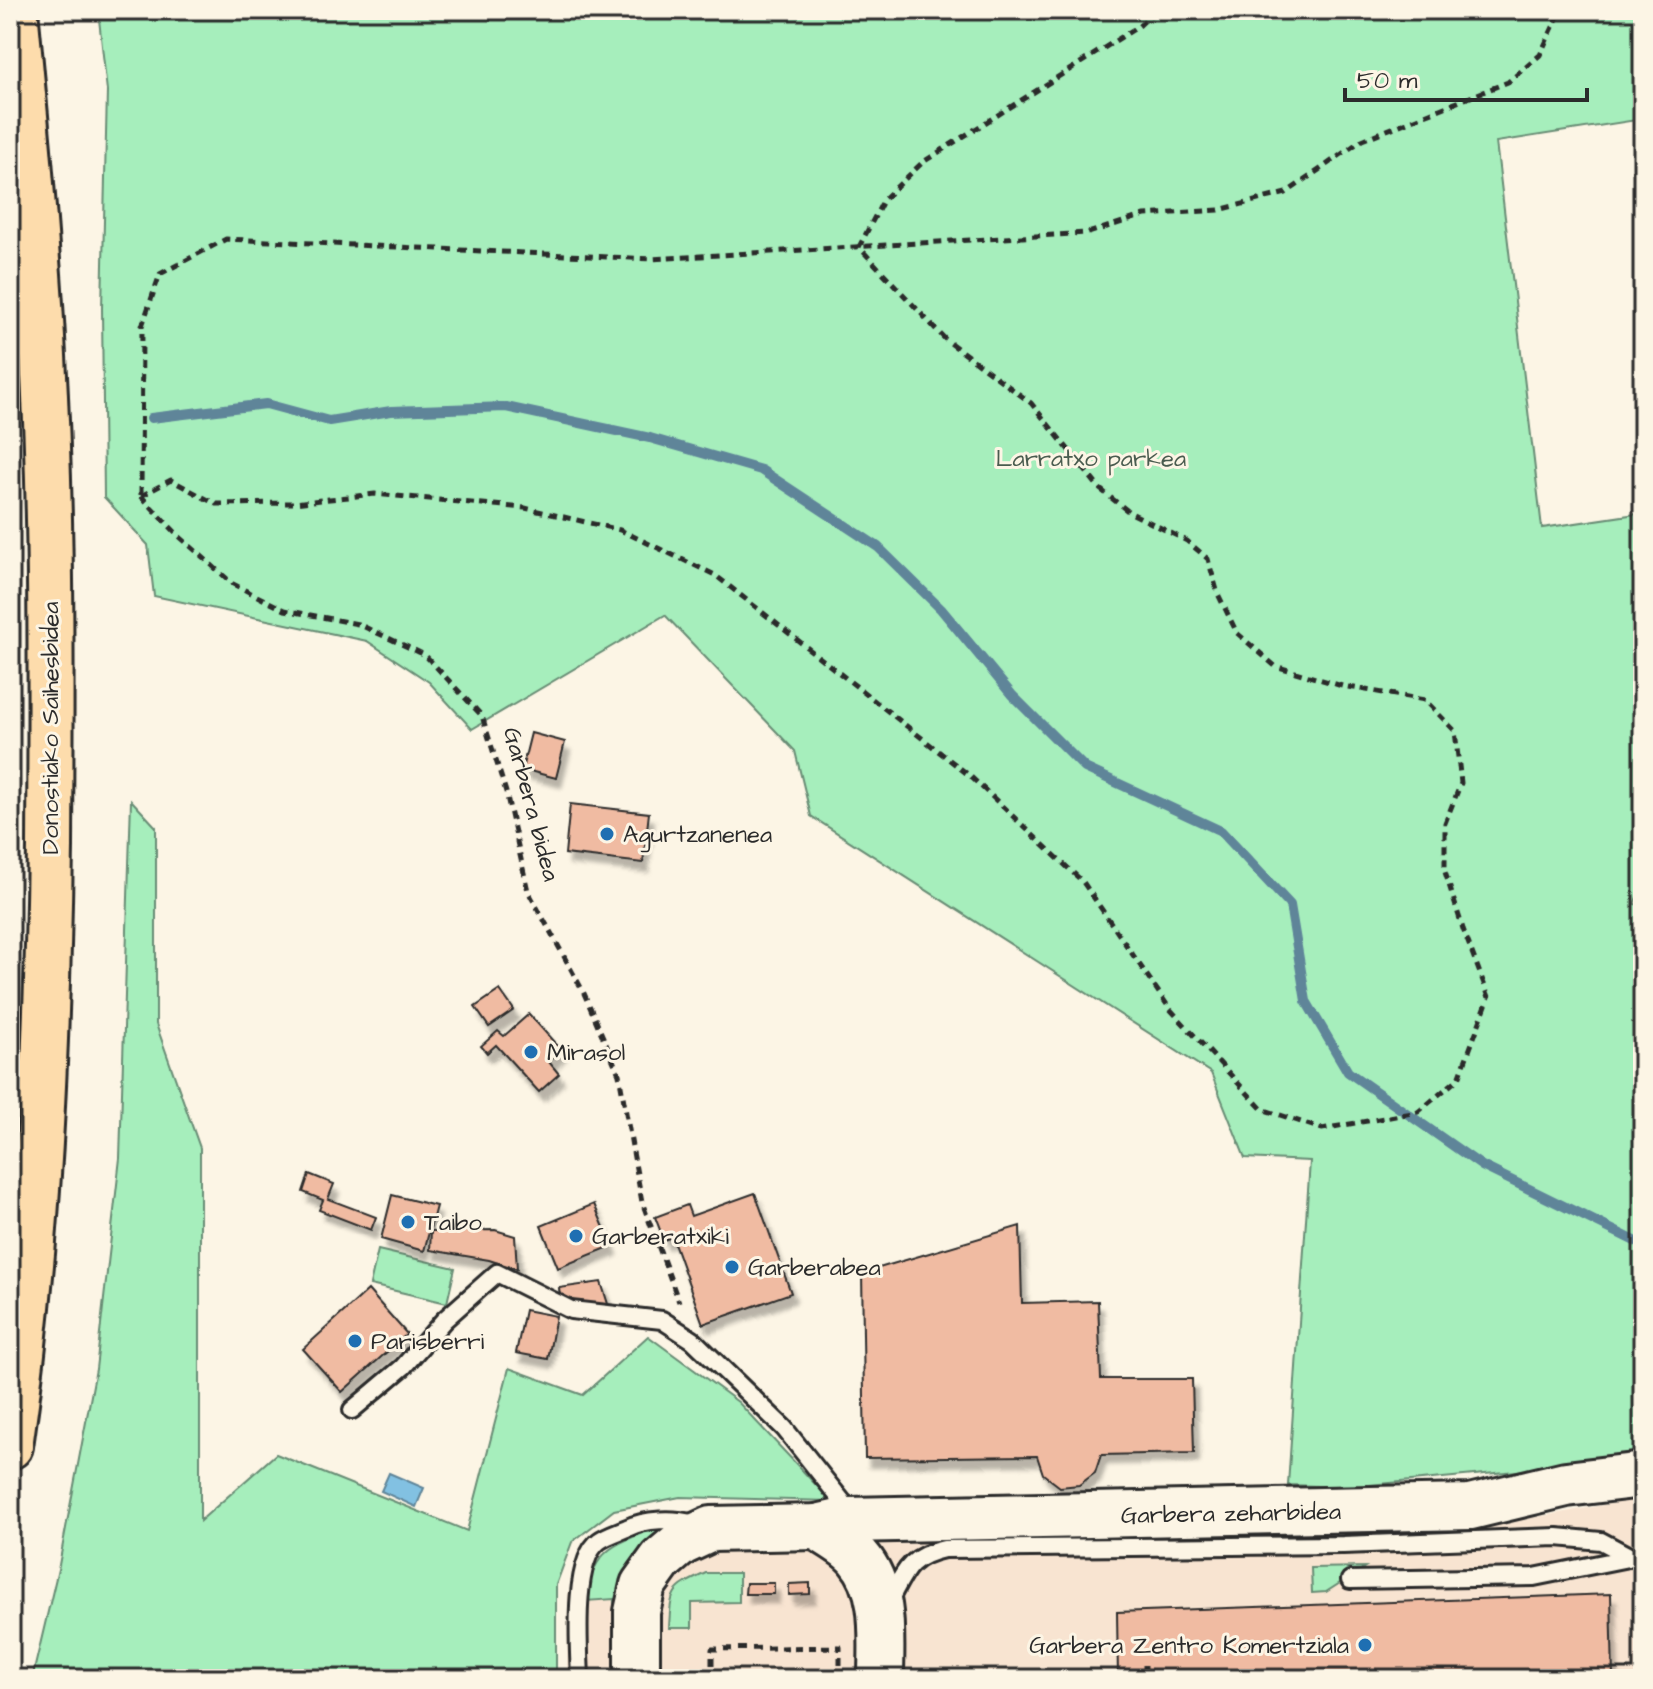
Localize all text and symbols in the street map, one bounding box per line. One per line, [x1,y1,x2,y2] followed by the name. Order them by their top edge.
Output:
[1345,52,1587,102] scale bar
[1357,64,1418,98] text: 50 m
[996,442,1186,476] park label: Larratxo parkea
[34,602,68,854] street label: Donostiako Saihesbidea
[494,723,568,885] street label: Garbera bidea
[623,818,772,853] place label: Agurtzanenea
[598,825,616,843] marker: Agurtzanenea
[547,1036,625,1070] place label: Mirasol
[522,1043,540,1061] marker: Mirasol
[424,1206,482,1240] place label: Taibo
[399,1213,417,1231] marker: Taibo
[592,1220,729,1254] place label: Garberatxiki
[567,1227,585,1245] marker: Garberatxiki
[748,1251,881,1285] place label: Garberabea
[723,1258,741,1276] marker: Garberabea
[371,1325,484,1359] place label: Parisberri
[346,1332,364,1350] marker: Parisberri
[1121,1495,1342,1533] street label: Garbera zeharbidea
[1029,1629,1349,1663] place label: Garbera Zentro Komertziala
[1356,1636,1374,1654] marker: Garbera Zentro Komertziala

